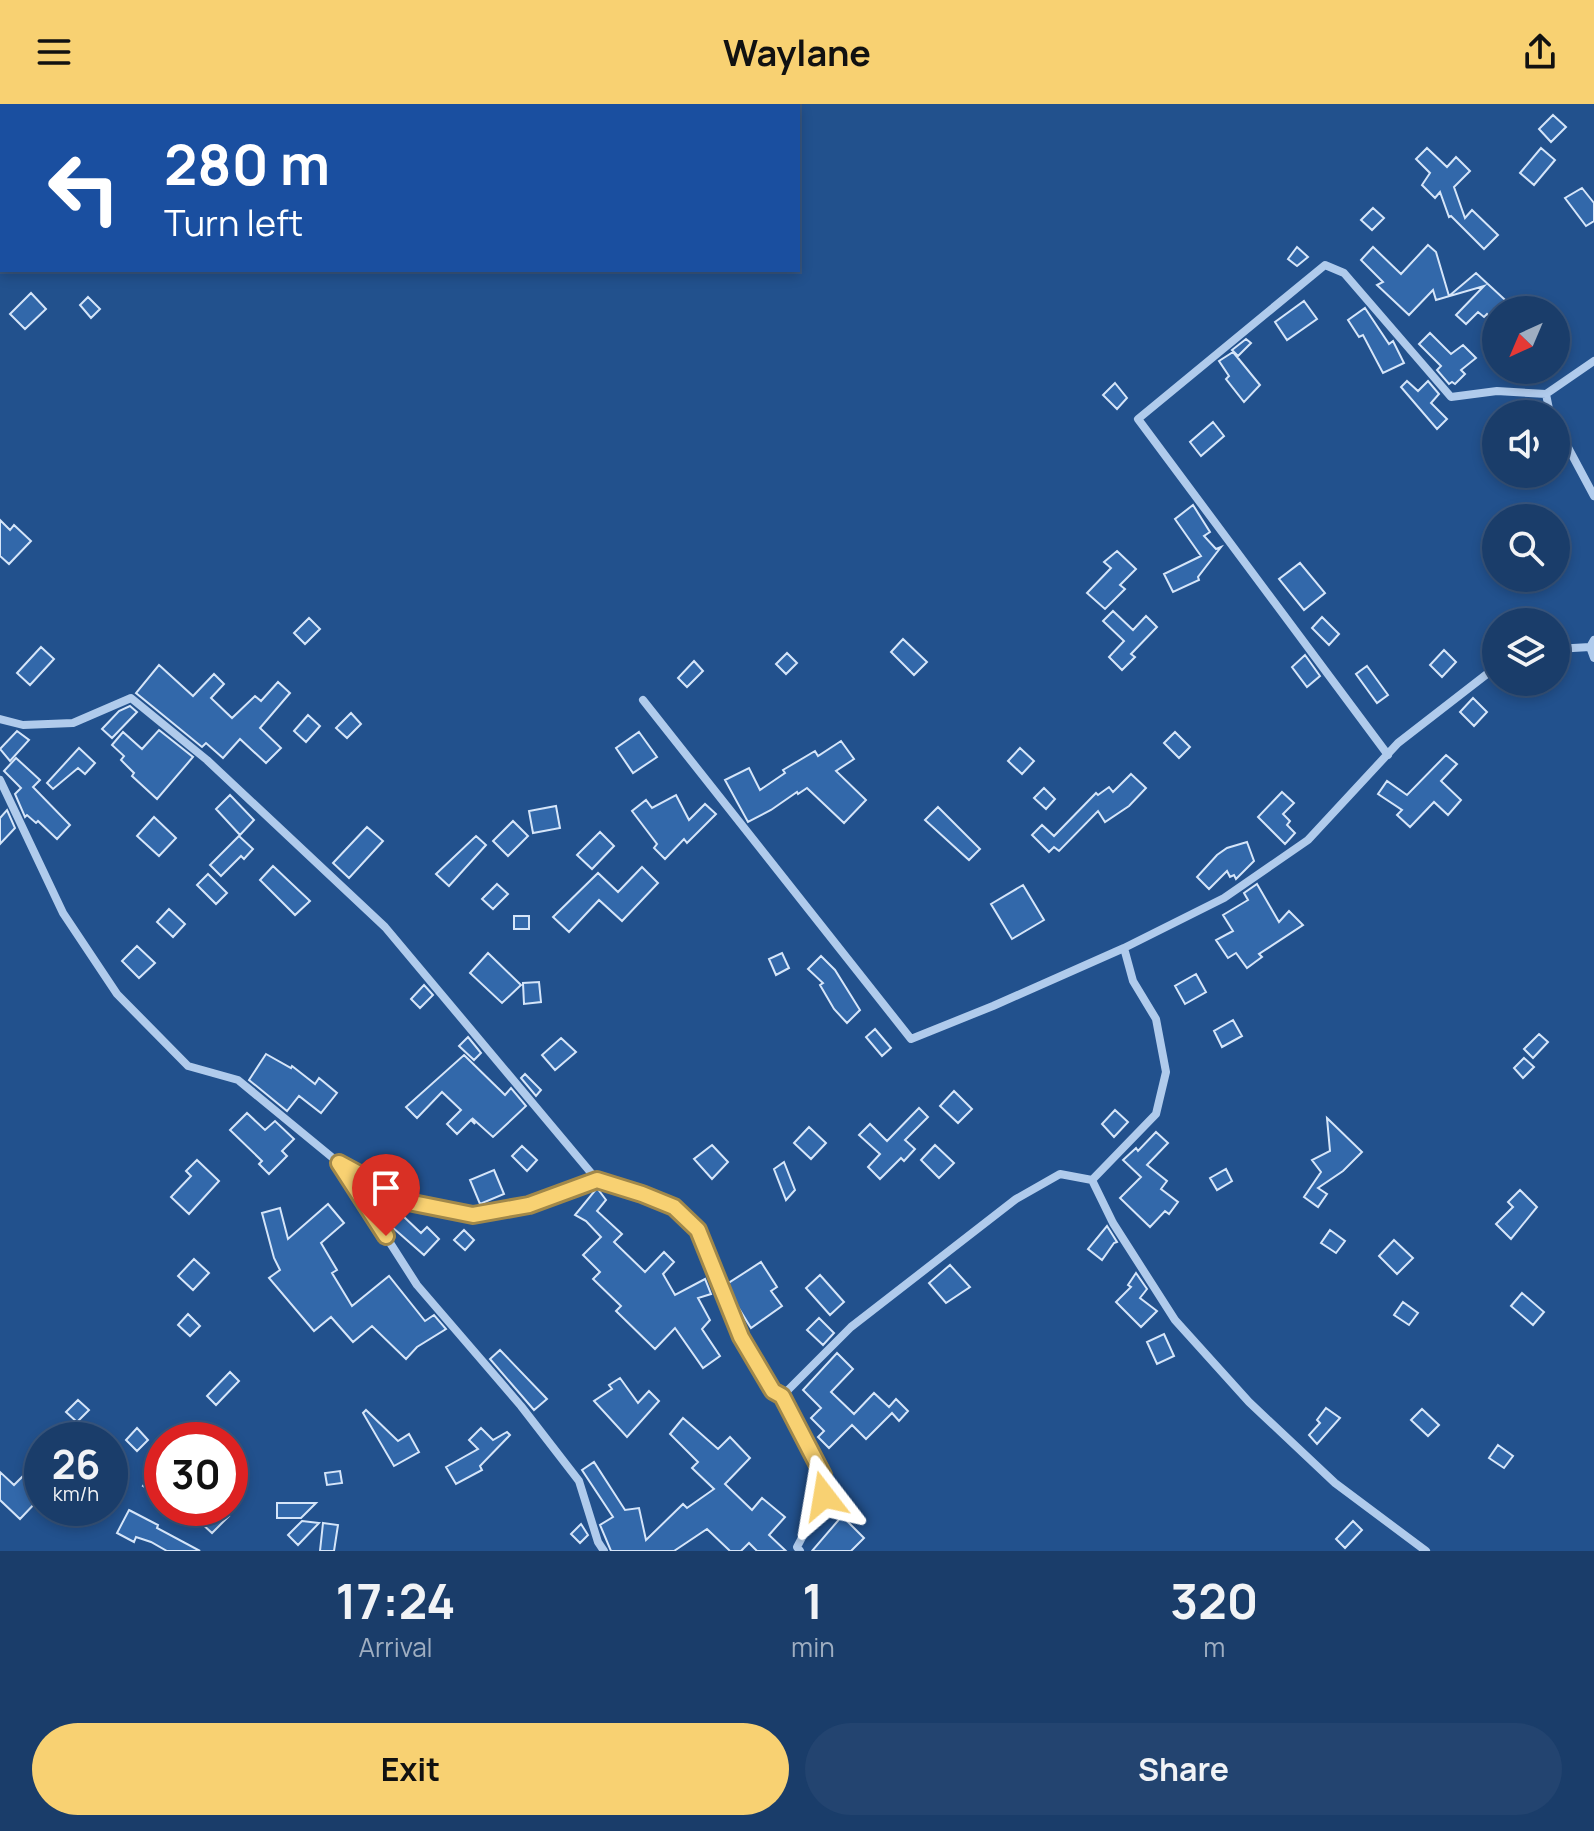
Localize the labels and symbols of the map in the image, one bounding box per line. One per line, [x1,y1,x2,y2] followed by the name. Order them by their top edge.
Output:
[1482,296,1570,384] north arrow
[352,1154,420,1236] pin
[144,1422,248,1526] speed limit sign: 30
[782,1454,866,1538] position arrow

